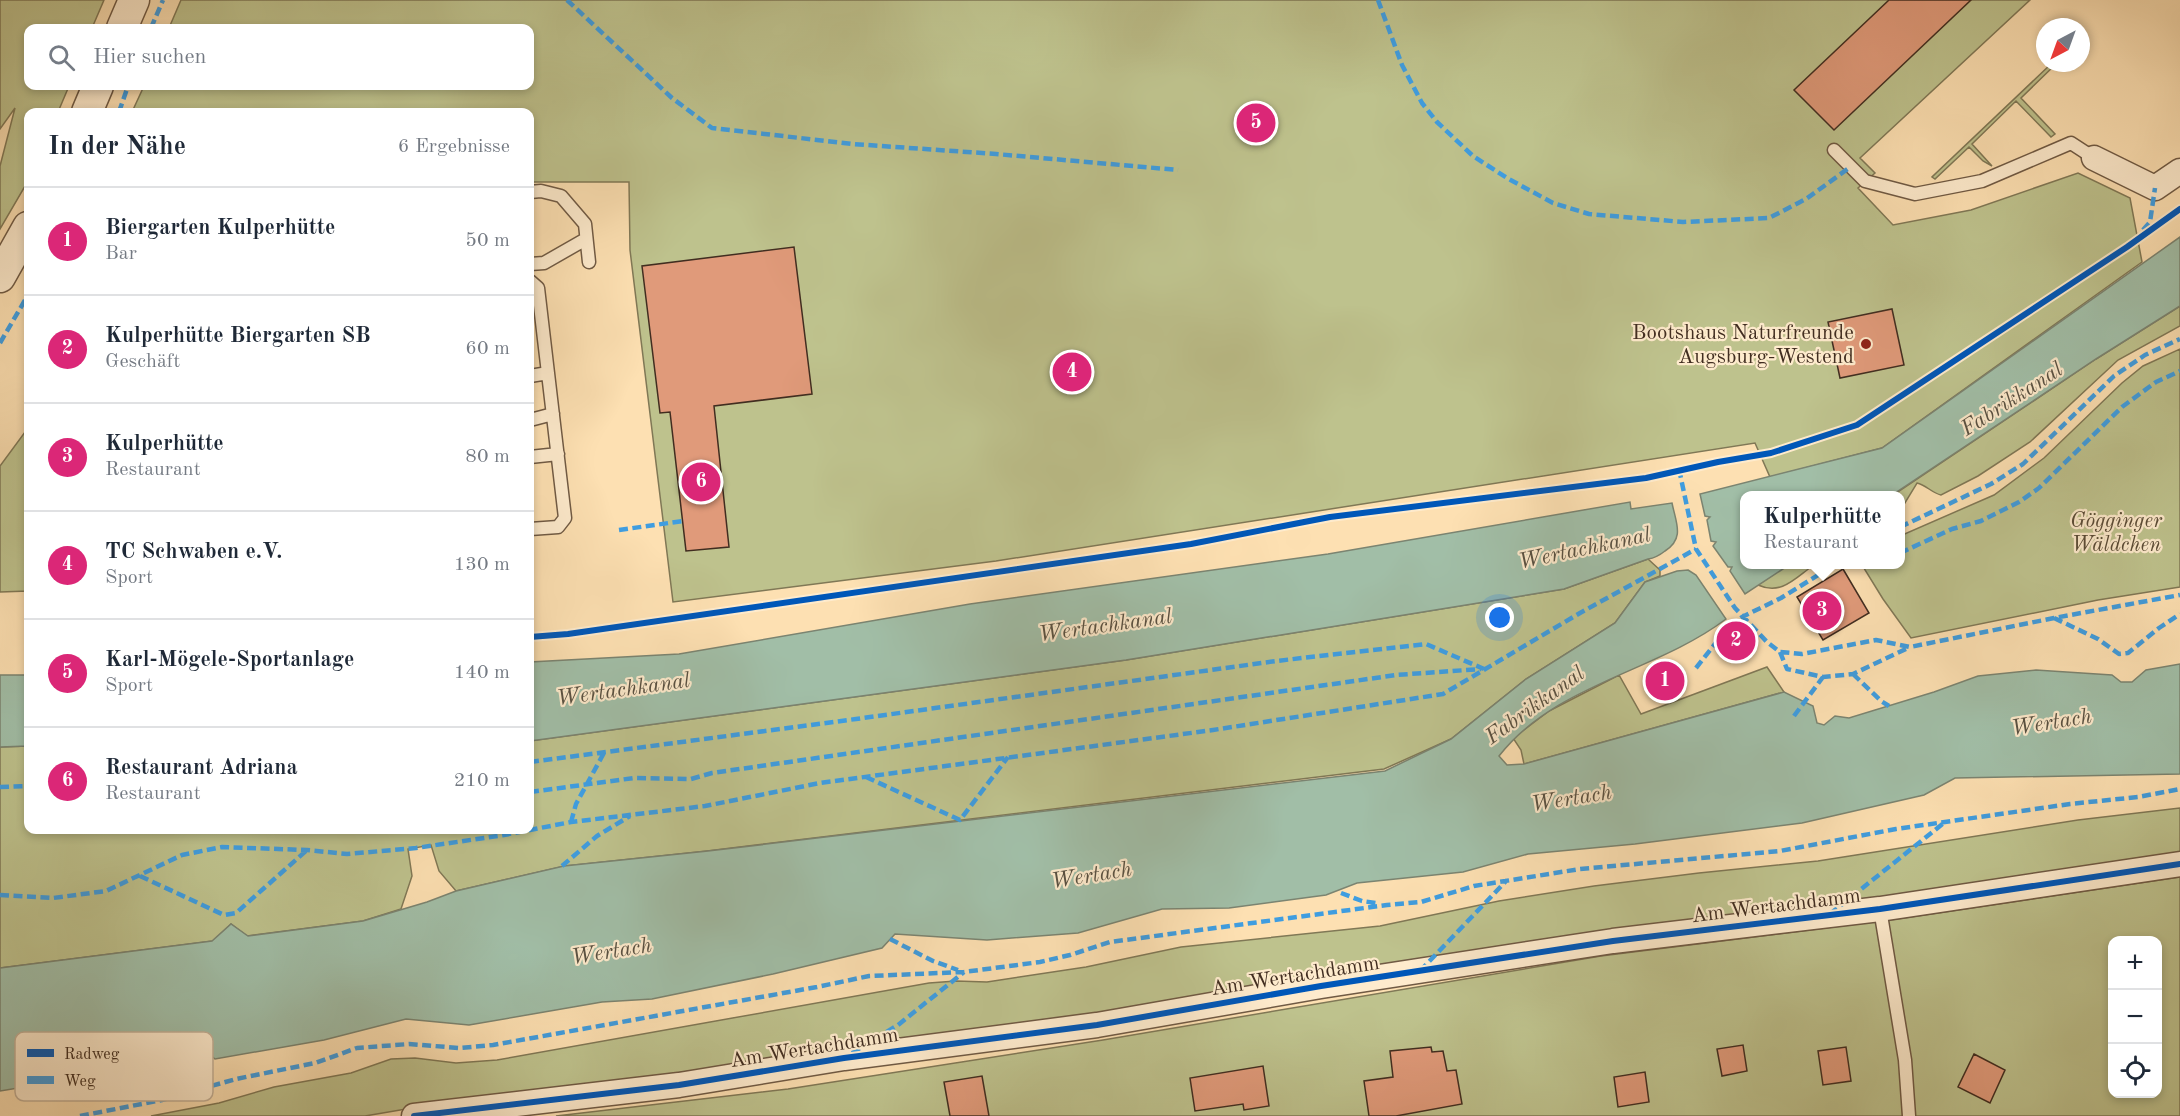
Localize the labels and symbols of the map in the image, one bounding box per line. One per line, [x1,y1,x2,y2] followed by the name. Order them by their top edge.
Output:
[2036,18,2090,72] north arrow
[1236,100,1276,146] pin: 5
[1632,323,1854,368] place label: Bootshaus Naturfreunde Augsburg-Westend
[1859,337,1873,351] marker: Bootshaus Naturfreunde Augsburg-Westend
[1052,350,1092,394] pin: 4
[1956,358,2068,441] water label: Fabrikkanal
[682,460,720,504] pin: 6
[2070,511,2163,556] park label: Gögginger Wäldchen
[1516,524,1653,574] water label: Wertachkanal
[1802,588,1842,634] pin: 3
[1485,603,1514,632] your location
[1037,606,1174,646] water label: Wertachkanal
[1716,618,1756,664] pin: 2
[1646,658,1684,704] pin: 1
[1481,662,1589,749] water label: Fabrikkanal
[555,670,692,710] water label: Wertachkanal
[2009,706,2093,740] water label: Wertach
[1529,782,1613,816] water label: Wertach
[1049,859,1133,893] water label: Wertach
[1690,886,1862,927] street label: Am Wertachdamm
[569,935,653,969] water label: Wertach
[1209,953,1381,1000] street label: Am Wertachdamm
[728,1025,900,1072] street label: Am Wertachdamm
[15,1032,213,1101] legend
[64,1047,120,1063] text: Radweg
[64,1074,96,1090] text: Weg

